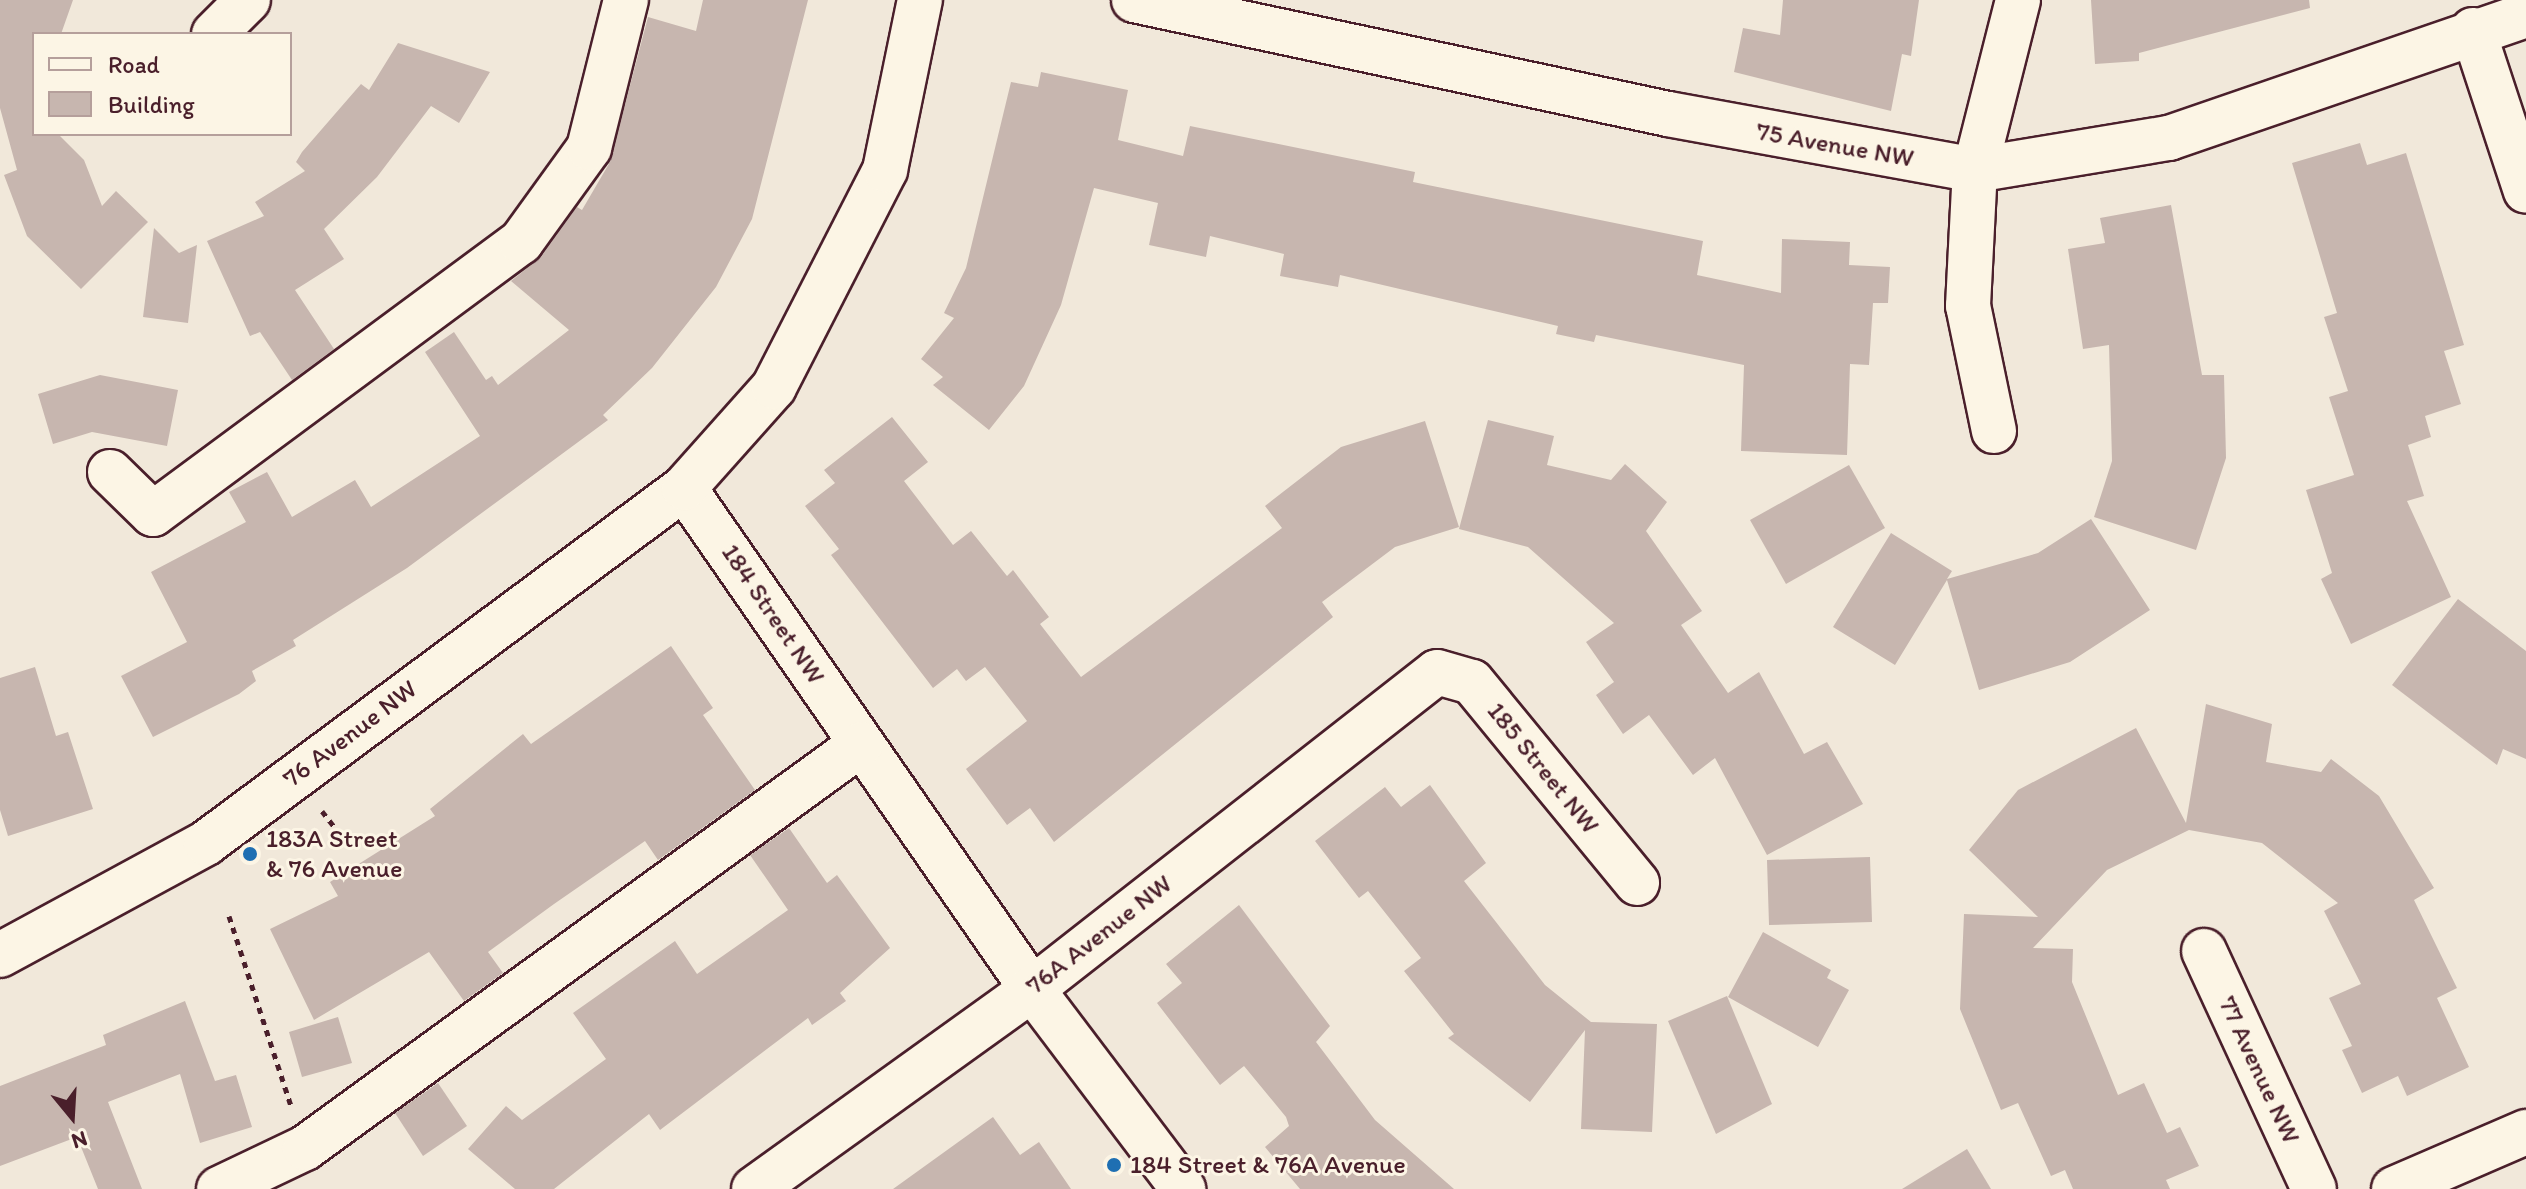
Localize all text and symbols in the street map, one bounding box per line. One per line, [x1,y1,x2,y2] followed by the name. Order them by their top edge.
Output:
[32,32,292,136] legend
[108,50,160,79] text: Road
[108,90,195,119] text: Building
[1754,116,1916,174] street label: 75 Avenue NW
[715,538,831,690] street label: 184 Street NW
[277,674,423,794] street label: 76 Avenue NW
[1480,696,1606,840] street label: 185 Street NW
[266,823,402,884] place label: 183A Street & 76 Avenue
[241,845,259,863] marker: 183A Street & 76 Avenue
[1020,869,1178,1001] street label: 76A Avenue NW
[2211,992,2307,1148] street label: 77 Avenue NW
[32,1077,112,1157] north arrow
[68,1125,91,1155] text: N
[1130,1149,1405,1181] place label: 184 Street & 76A Avenue
[1105,1156,1123,1174] marker: 184 Street & 76A Avenue

